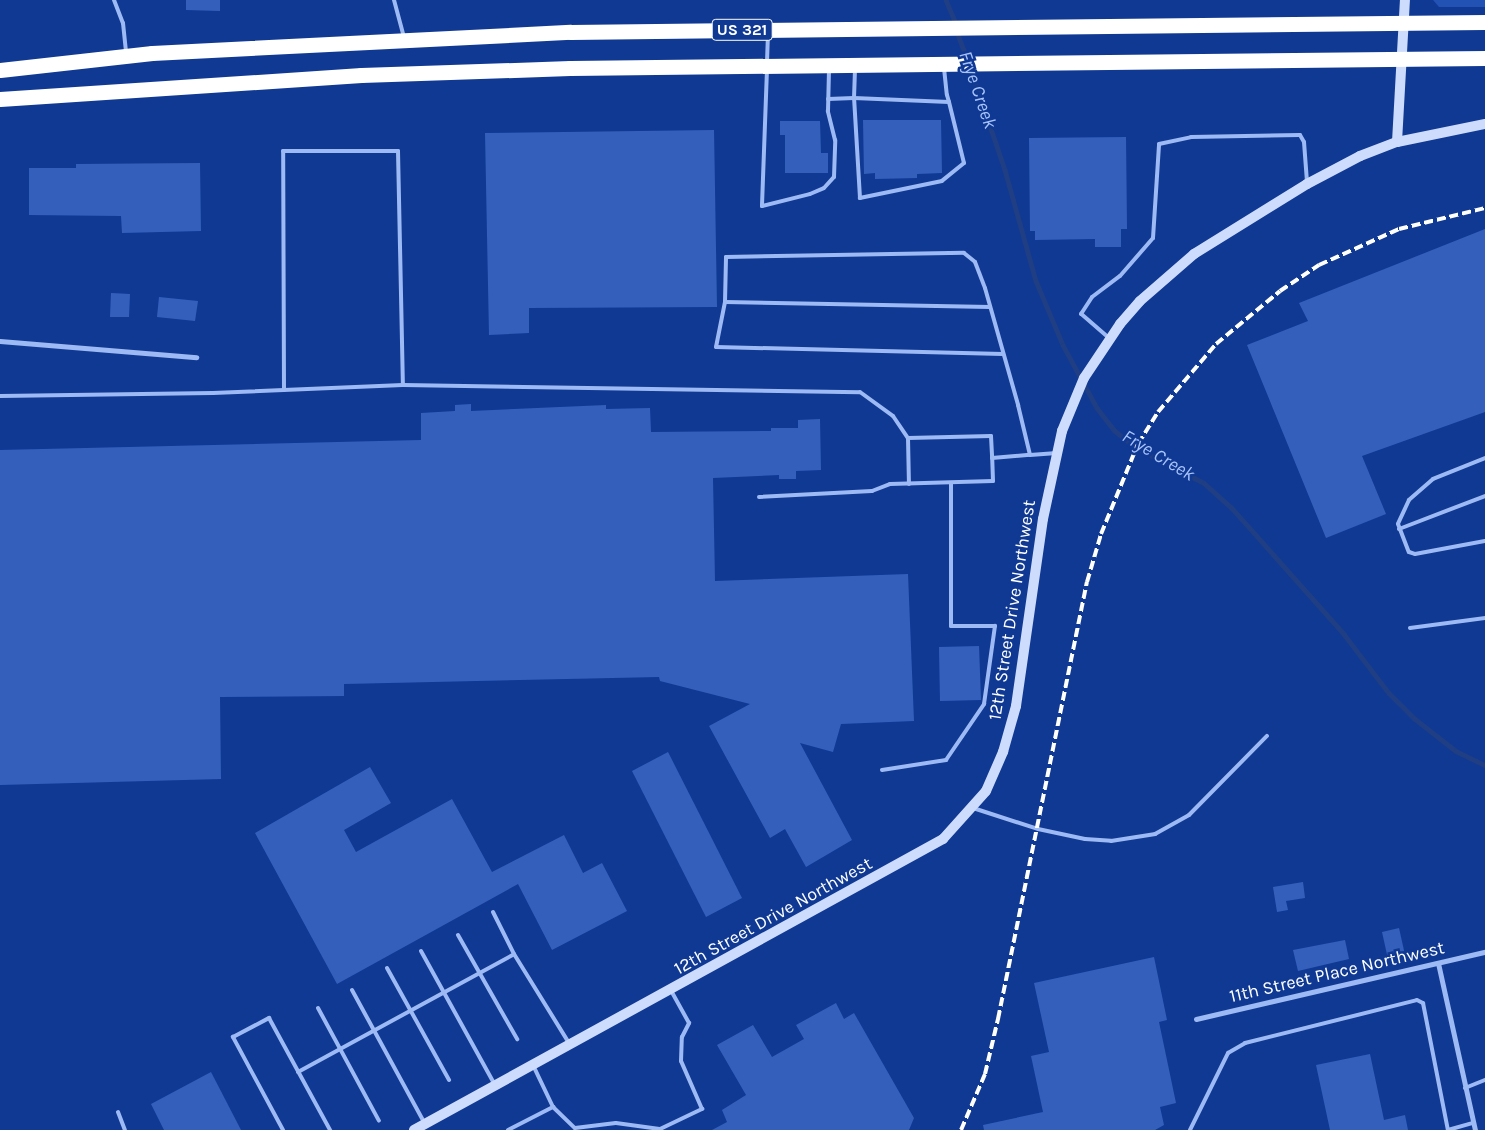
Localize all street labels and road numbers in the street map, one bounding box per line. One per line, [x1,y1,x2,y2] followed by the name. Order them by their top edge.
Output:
[711,16,773,44] road number: US 321
[984,498,1040,722] street label: 12th Street Drive Northwest
[670,852,876,980] street label: 12th Street Drive Northwest
[1227,937,1447,1007] street label: 11th Street Place Northwest

